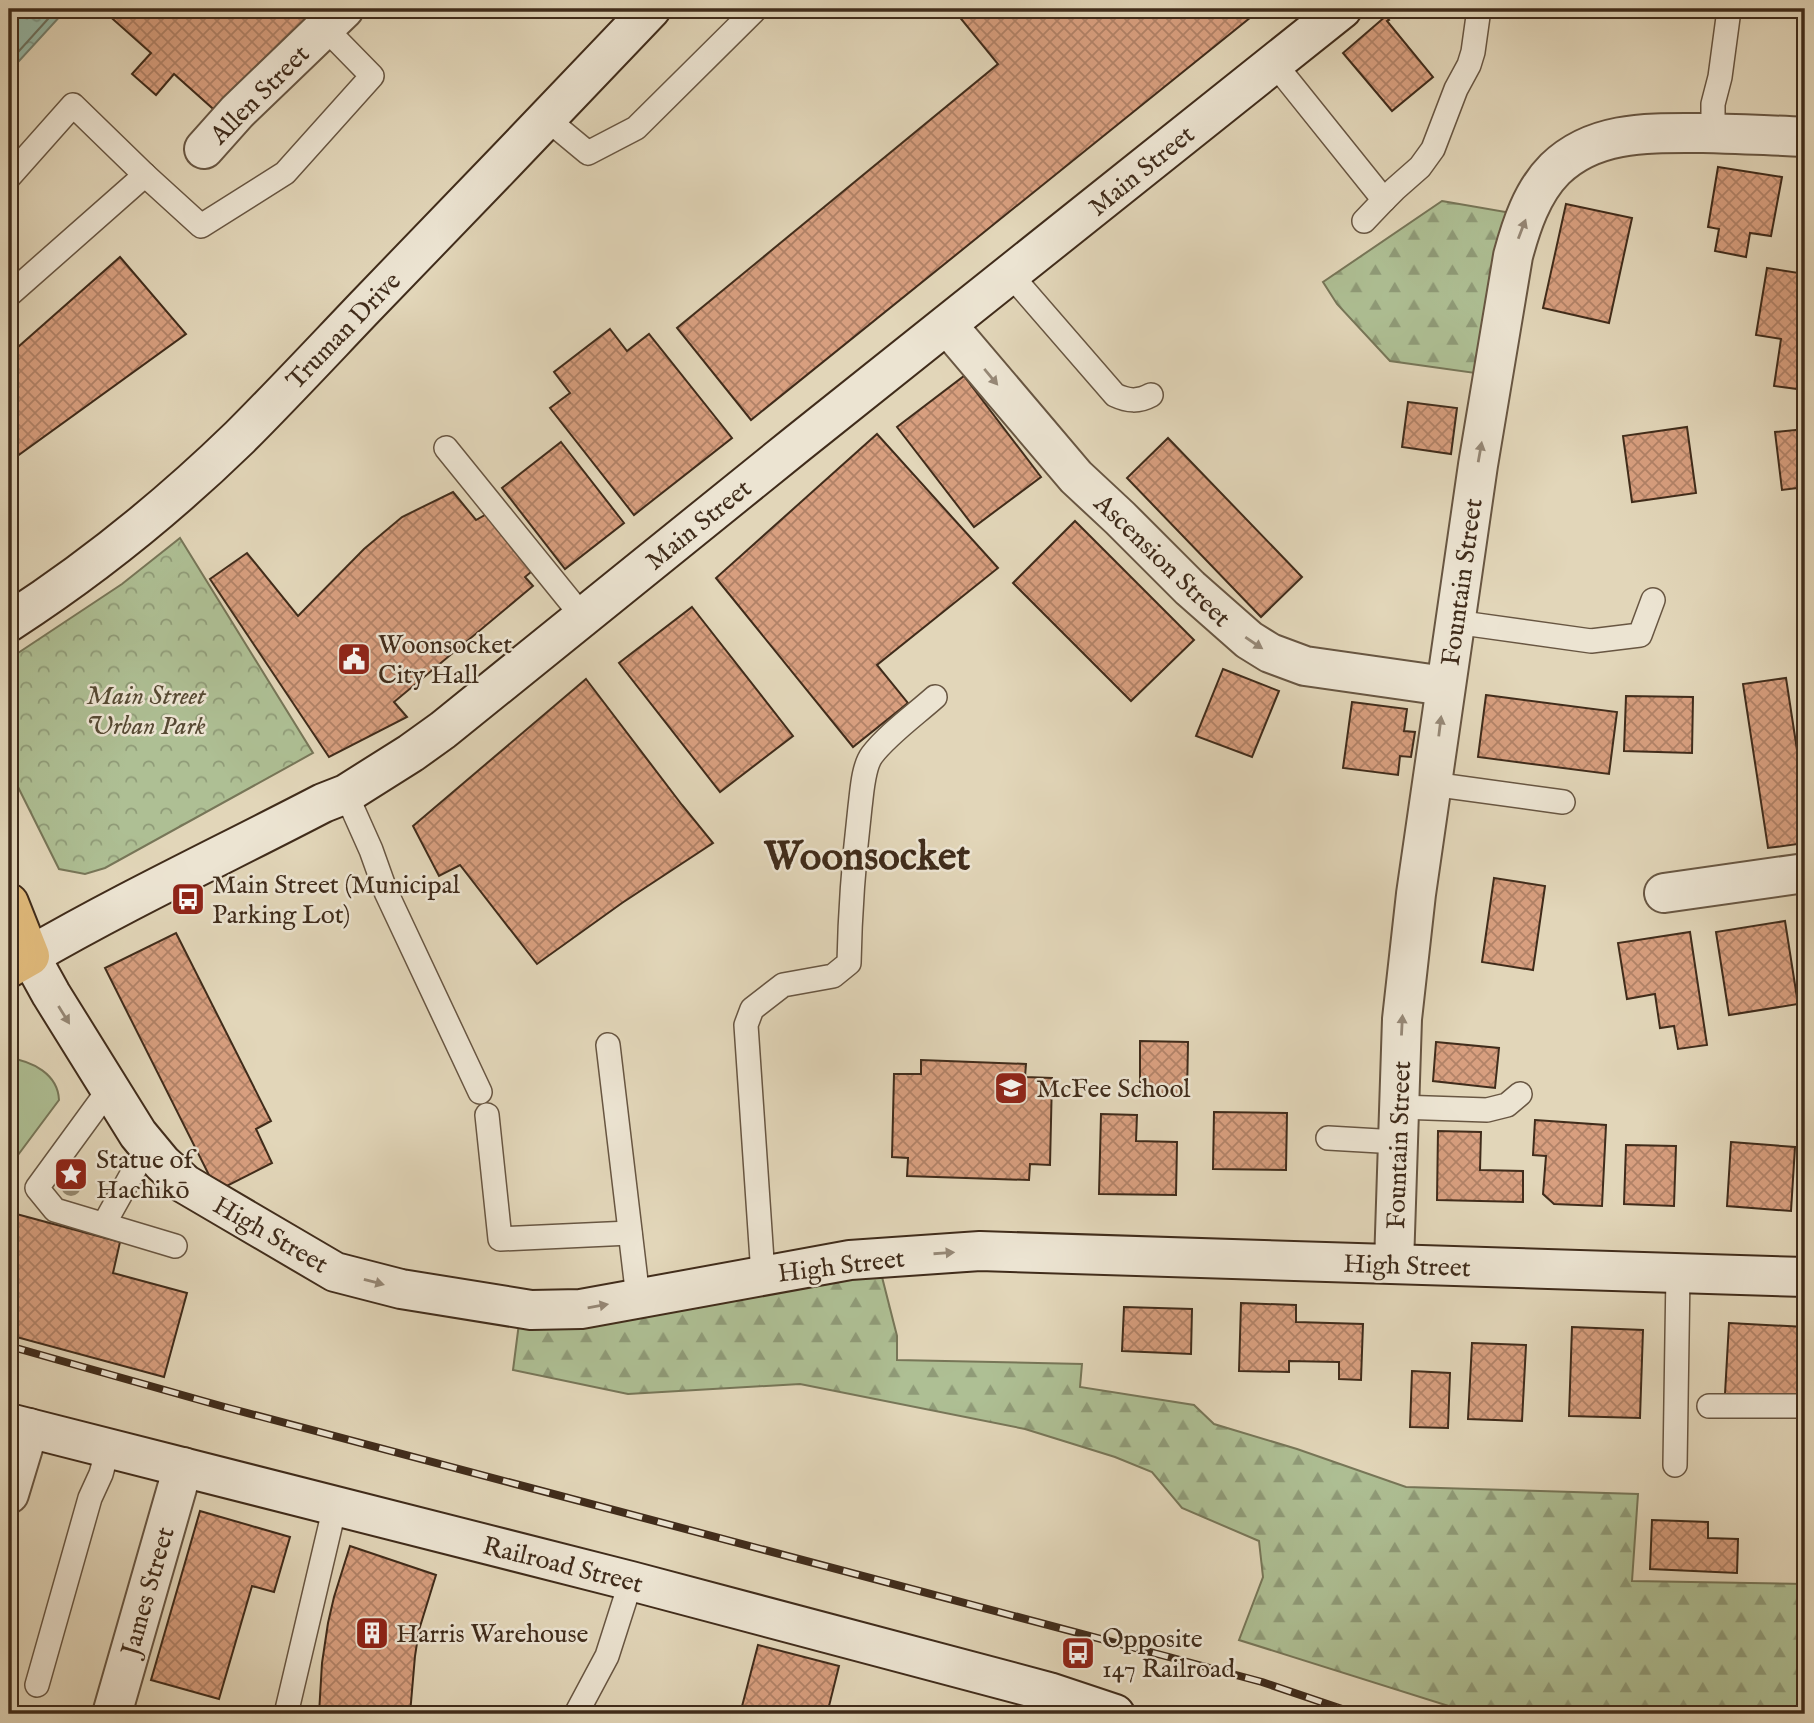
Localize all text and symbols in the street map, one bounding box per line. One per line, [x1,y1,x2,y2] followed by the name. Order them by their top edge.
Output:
[203,38,317,153] street label: Allen Street
[1082,118,1202,224] street label: Main Street
[1516,218,1527,239] one-way arrow
[280,265,409,397] street label: Truman Drive
[983,368,999,386] one-way arrow
[1475,441,1486,463] one-way arrow
[639,472,759,578] street label: Main Street
[1086,487,1237,635] street label: Ascension Street
[1434,496,1491,668] street label: Fountain Street
[378,629,512,692] place label: Woonsocket City Hall
[1244,636,1264,649] one-way arrow
[335,640,373,678] public building icon: Woonsocket City Hall
[86,680,207,743] park label: Main Street Urban Park
[1434,715,1445,737] one-way arrow
[764,833,970,884] district label: Woonsocket
[212,869,461,932] place label: Main Street (Municipal Parking Lot)
[169,880,207,918] bus stop icon: Main Street (Municipal Parking Lot)
[57,1005,70,1024] one-way arrow
[1397,1013,1408,1035] one-way arrow
[1380,1060,1419,1230] street label: Fountain Street
[992,1069,1030,1107] school or university icon: McFee School
[1036,1073,1191,1106] place label: McFee School
[96,1144,197,1207] place label: Statue of Hachikō
[52,1155,90,1193] place icon: Statue of Hachikō
[207,1189,334,1282] street label: High Street
[776,1242,907,1291] street label: High Street
[933,1248,955,1259] one-way arrow
[1343,1248,1471,1285] street label: High Street
[363,1277,385,1288] one-way arrow
[587,1300,609,1311] one-way arrow
[113,1523,183,1663] street label: James Street
[479,1530,646,1601] street label: Railroad Street
[353,1614,391,1652] building icon: Harris Warehouse
[396,1618,589,1651] place label: Harris Warehouse
[1102,1623,1235,1686] place label: Opposite 147 Railroad
[1059,1634,1097,1672] bus stop icon: Opposite 147 Railroad

